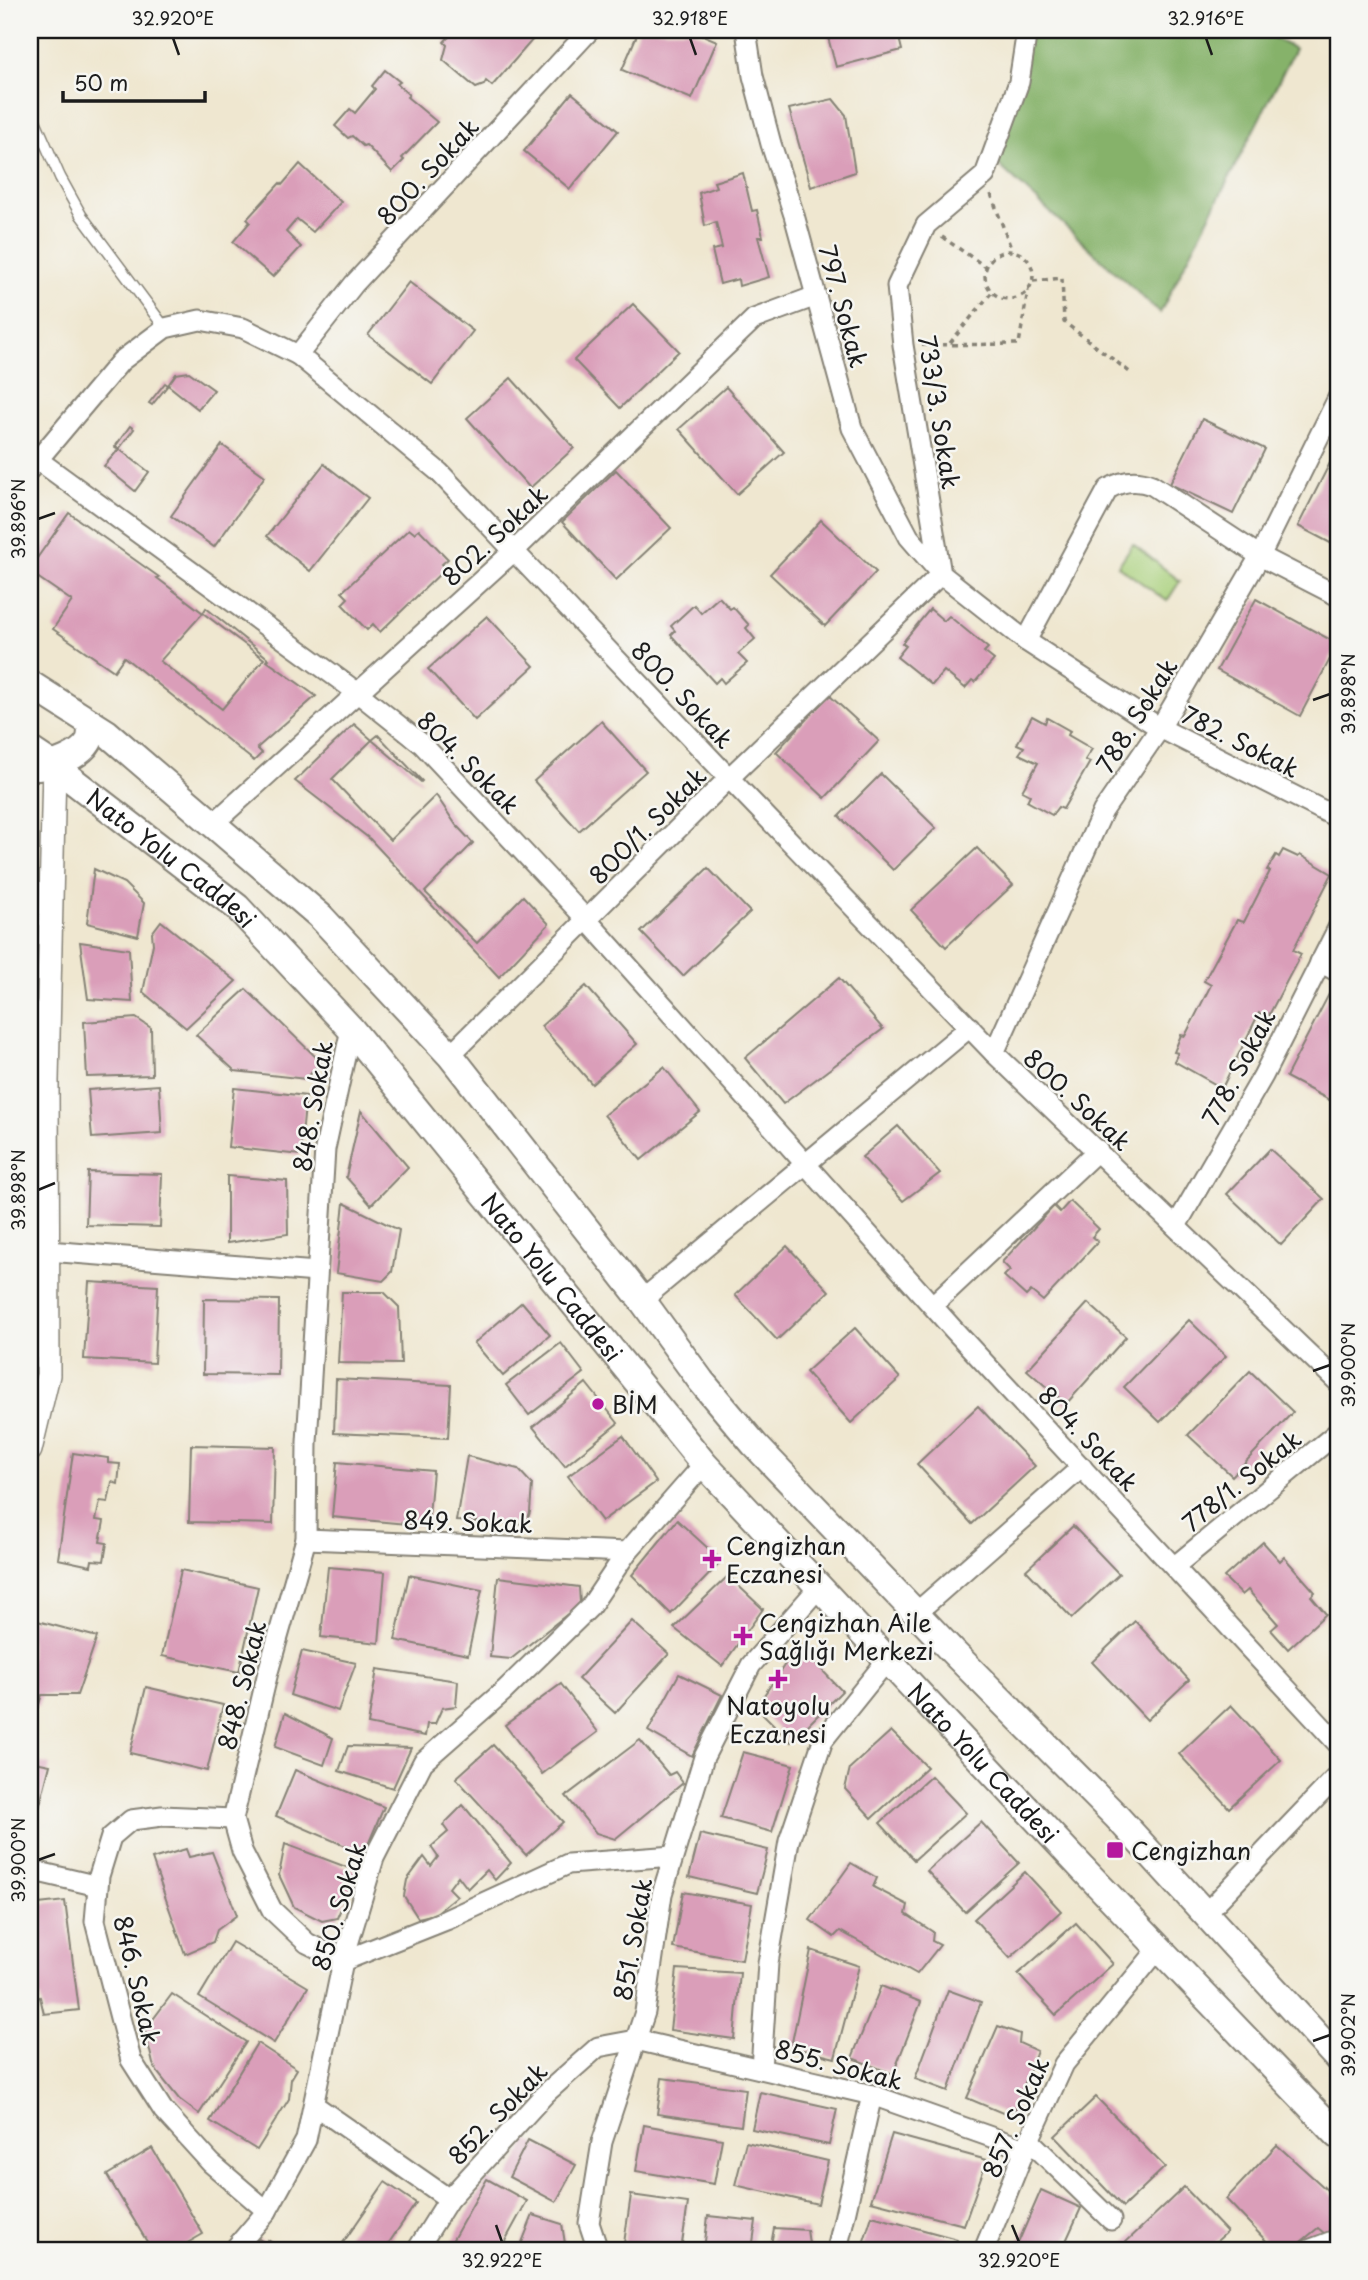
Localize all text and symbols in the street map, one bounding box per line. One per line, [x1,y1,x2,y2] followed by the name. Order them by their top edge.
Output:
[132,4,214,31] text: 32.920°E
[652,4,728,31] text: 32.918°E
[1167,4,1245,31] text: 32.916°E
[63,60,205,104] scale bar
[74,66,128,98] text: 50 m
[368,109,487,233] street label: 800. Sokak
[810,241,878,372] street label: 797. Sokak
[910,332,970,492] street label: 733/3. Sokak
[433,476,555,594] street label: 802. Sokak
[4,478,31,560] text: 39.896°N
[624,632,743,756] street label: 800. Sokak
[1087,651,1186,779] street label: 788. Sokak
[1334,653,1361,735] text: 39.898°N
[1176,696,1306,786] street label: 782. Sokak
[409,702,529,822] street label: 804. Sokak
[580,758,714,892] street label: 800/1. Sokak
[79,779,265,935] street label: Nato Yolu Caddesi
[1192,1002,1284,1131] street label: 778. Sokak
[283,1037,341,1174] street label: 848. Sokak
[1016,1040,1140,1159] street label: 800. Sokak
[4,1149,31,1231] text: 39.898°N
[473,1185,632,1369] street label: Nato Yolu Caddesi
[1334,1322,1361,1408] text: 39.900°N
[1031,1377,1147,1499] street label: 804. Sokak
[612,1386,658,1422] place label: BİM
[590,1396,606,1412] marker: BİM
[1174,1420,1309,1539] street label: 778/1. Sokak
[403,1501,534,1541] street label: 849. Sokak
[726,1527,846,1591] place label: Cengizhan Eczanesi
[704,1551,720,1567] marker: Cengizhan Eczanesi
[759,1604,934,1668] place label: Cengizhan Aile Sağlığı Merkezi
[208,1616,275,1754] street label: 848. Sokak
[733,1626,753,1646] marker: Cengizhan Aile Sağlığı Merkezi
[770,1671,786,1687] marker: Natoyolu Eczanesi
[899,1674,1068,1851] street label: Nato Yolu Caddesi
[726,1687,830,1751] place label: Natoyolu Eczanesi
[4,1817,31,1903] text: 39.900°N
[1131,1832,1251,1868] place label: Cengizhan
[301,1837,375,1975] street label: 850. Sokak
[1105,1840,1125,1860] marker: Cengizhan
[603,1874,661,2003] street label: 851. Sokak
[106,1911,170,2049] street label: 846. Sokak
[1334,1993,1361,2077] text: 39.902°N
[771,2030,907,2098] street label: 855. Sokak
[972,2051,1058,2183] street label: 857. Sokak
[439,2054,555,2172] street label: 852. Sokak
[461,2246,543,2273] text: 32.922°E
[978,2246,1060,2273] text: 32.920°E

